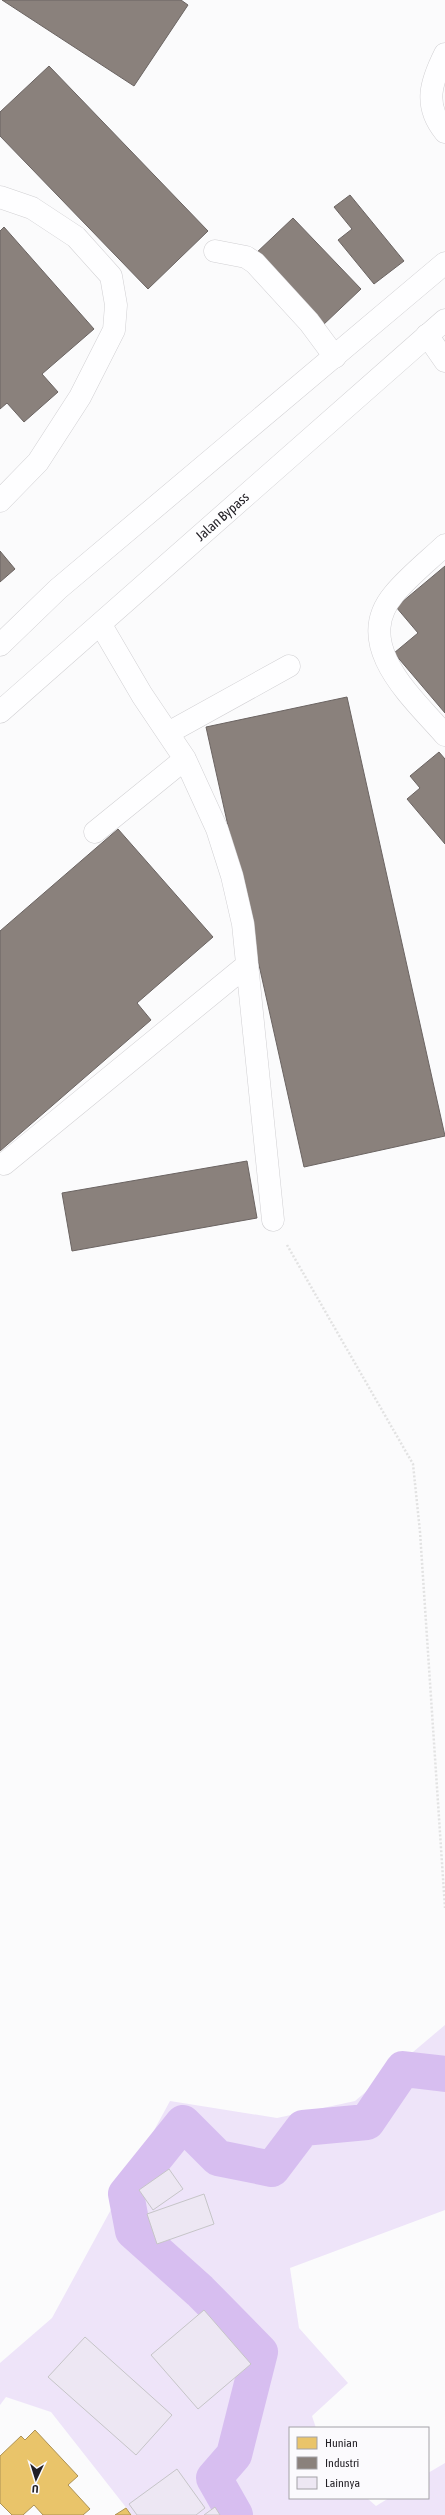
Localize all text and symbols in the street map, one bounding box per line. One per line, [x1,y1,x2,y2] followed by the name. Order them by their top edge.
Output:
[192,489,252,544] street label: Jalan Bypass
[289,2427,429,2499] legend
[325,2436,358,2450] text: Hunian
[325,2456,359,2470] text: Industri
[16,2459,56,2499] north arrow
[325,2476,360,2490] text: Lainnya
[32,2483,39,2495] text: U

